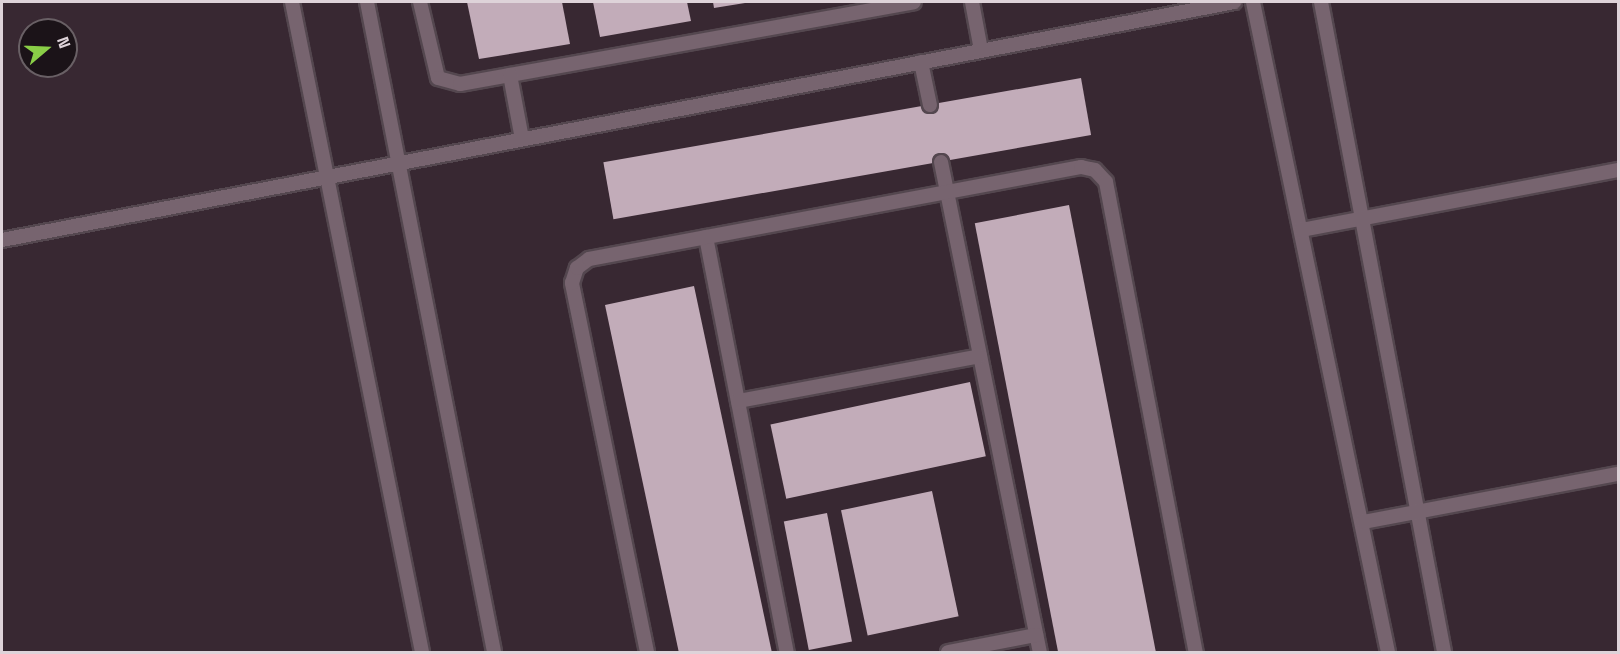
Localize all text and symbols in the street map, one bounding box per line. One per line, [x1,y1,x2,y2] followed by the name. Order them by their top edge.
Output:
[18,18,78,78] north arrow
[52,34,75,51] text: N

